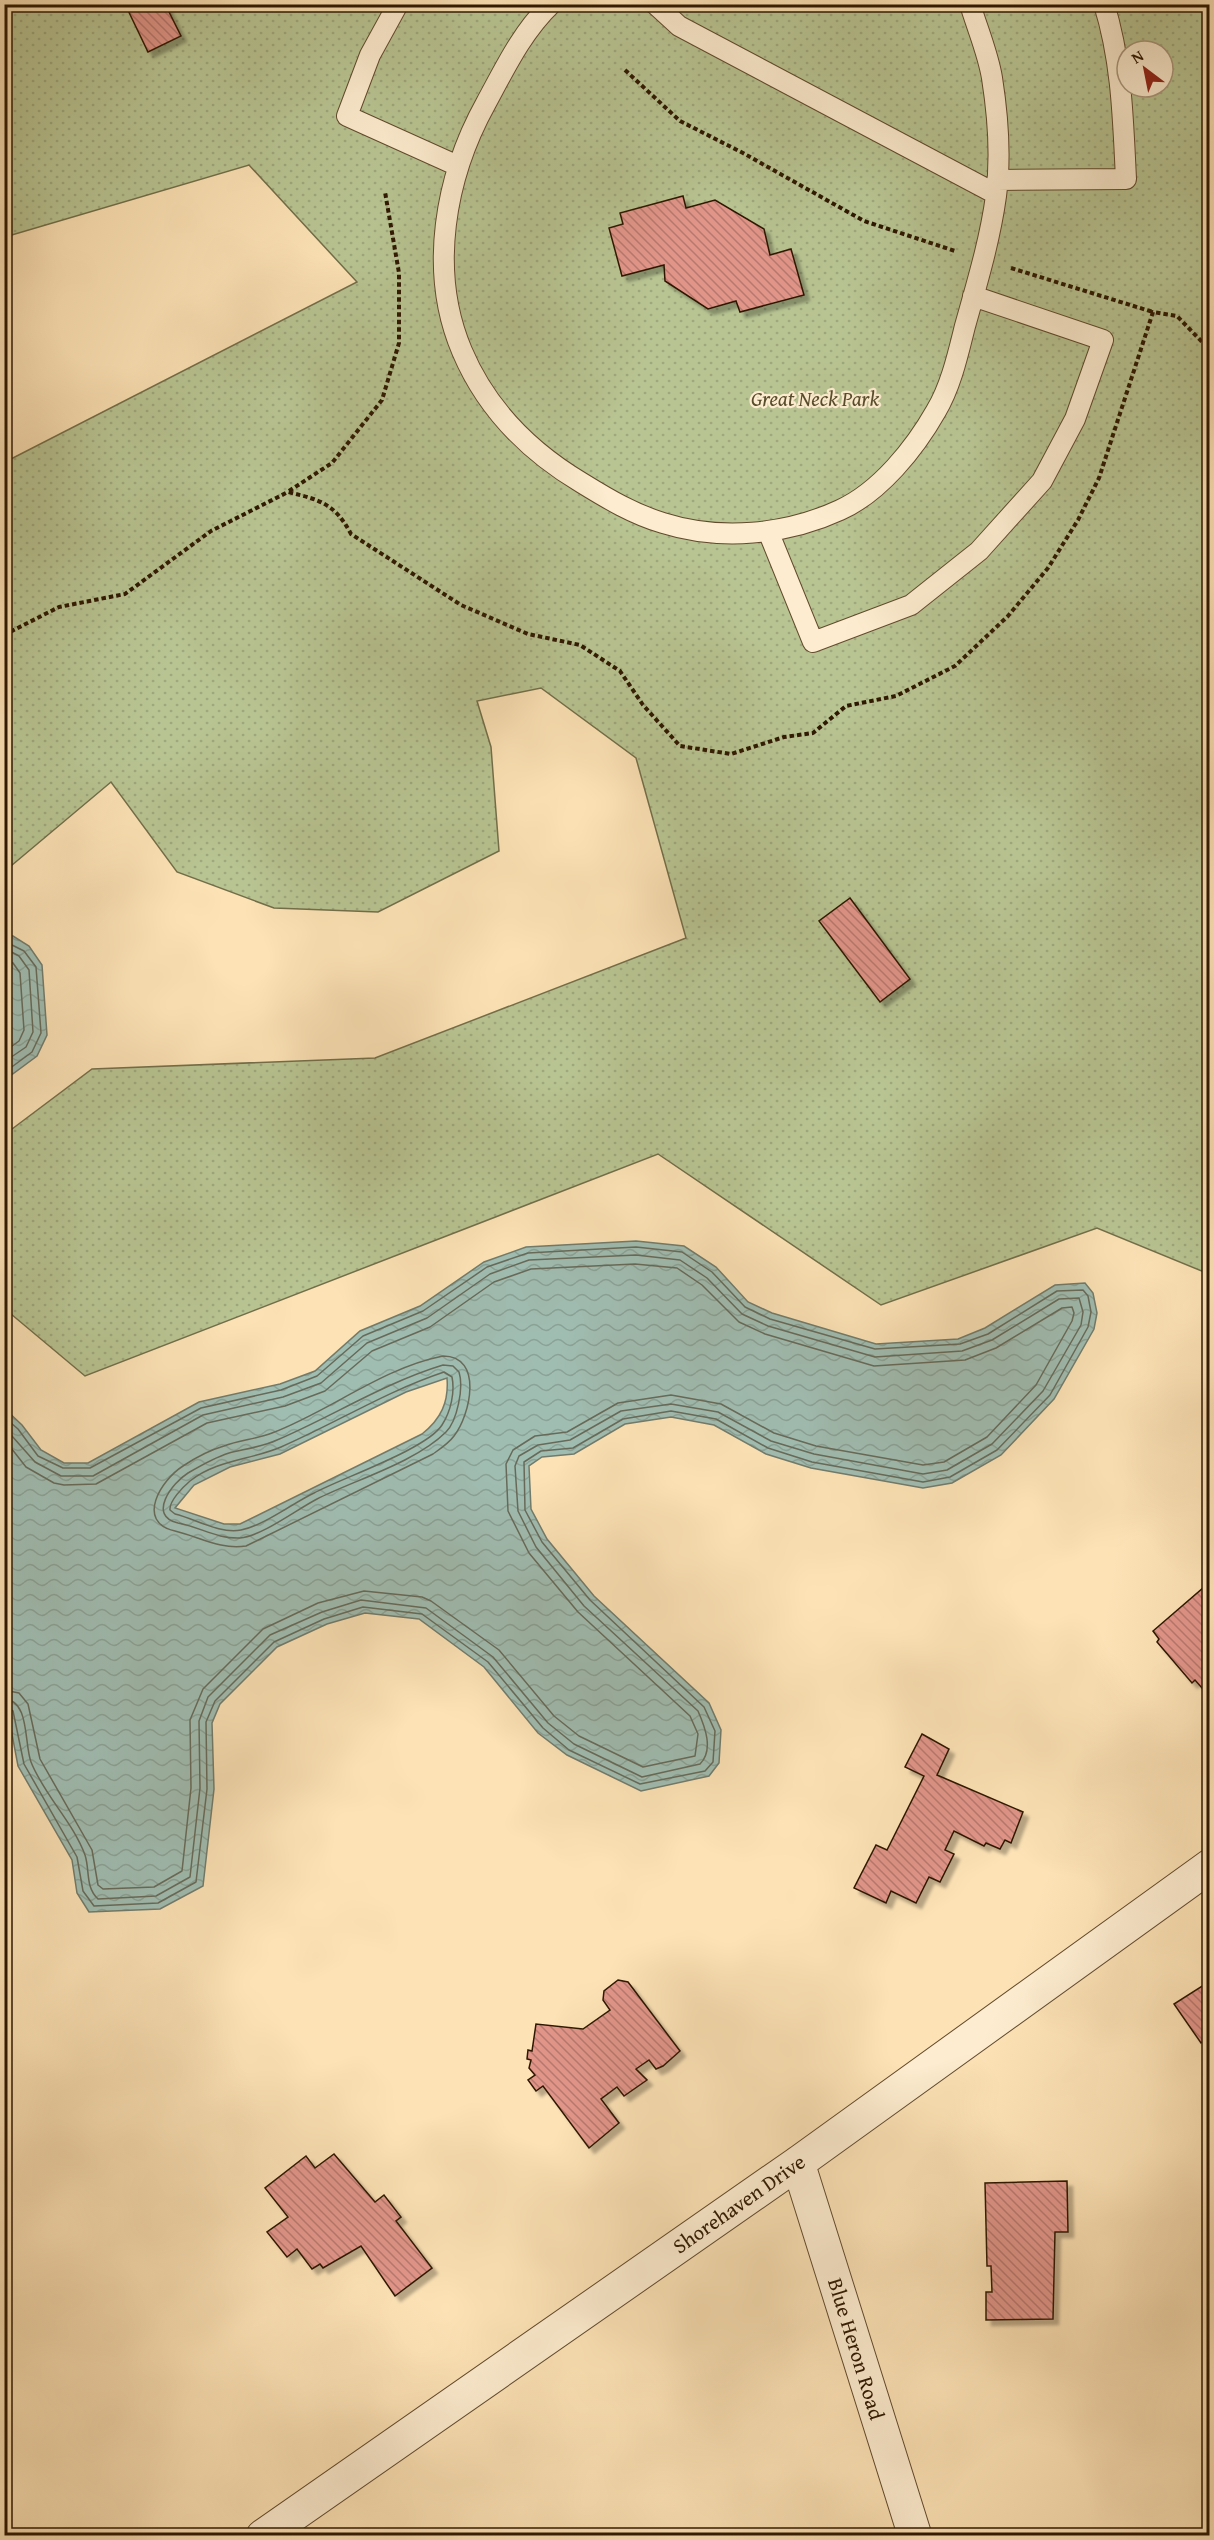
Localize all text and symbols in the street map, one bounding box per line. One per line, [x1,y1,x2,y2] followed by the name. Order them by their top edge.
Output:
[1115,39,1175,99] north arrow
[1126,43,1148,69] text: N
[751,383,879,414] park label: Great Neck Park
[666,2146,811,2261] street label: Shorehaven Drive
[820,2274,893,2424] street label: Blue Heron Road

